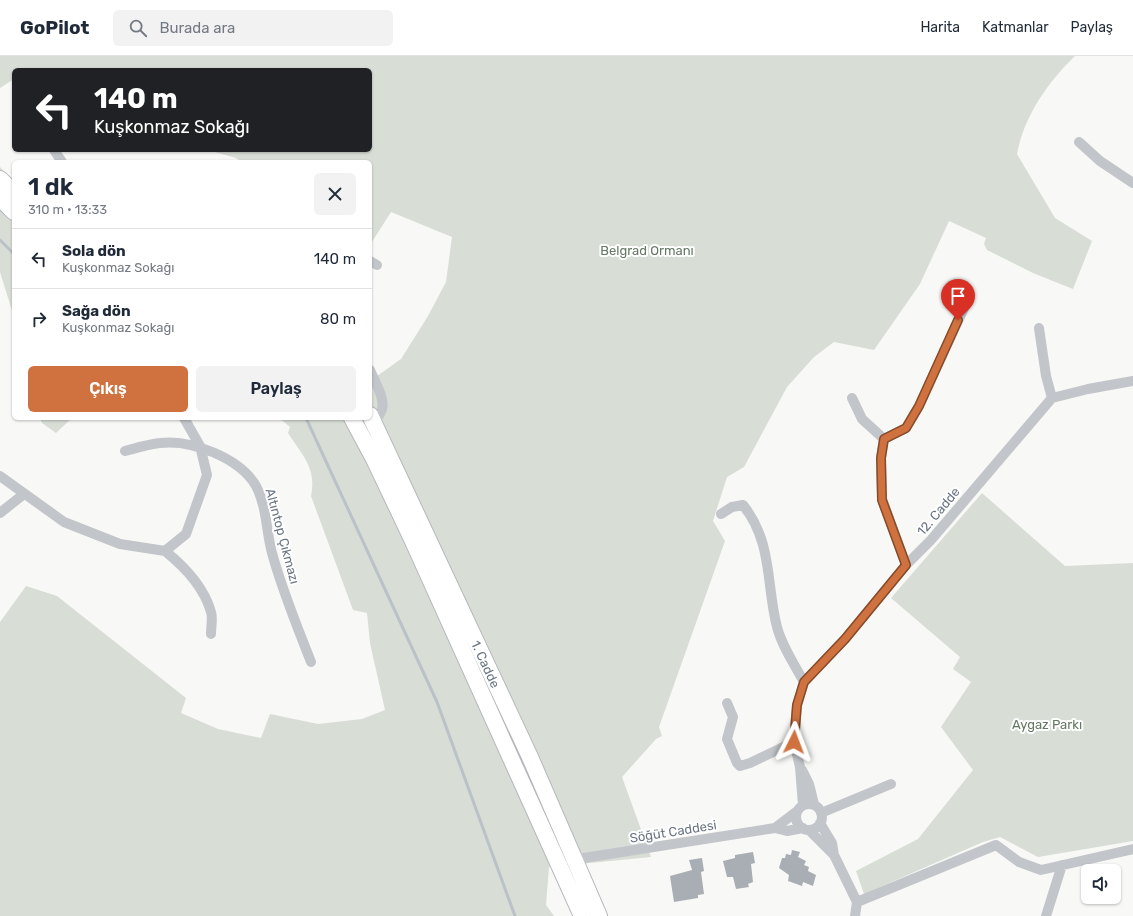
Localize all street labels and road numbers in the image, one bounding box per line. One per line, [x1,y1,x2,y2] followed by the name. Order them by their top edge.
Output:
[914,484,963,538] street label: 12. Cadde
[263,487,302,586] street label: Altıntop Çıkmazı
[468,638,503,690] street label: 1. Cadde
[629,817,718,847] street label: Söğüt Caddesi

